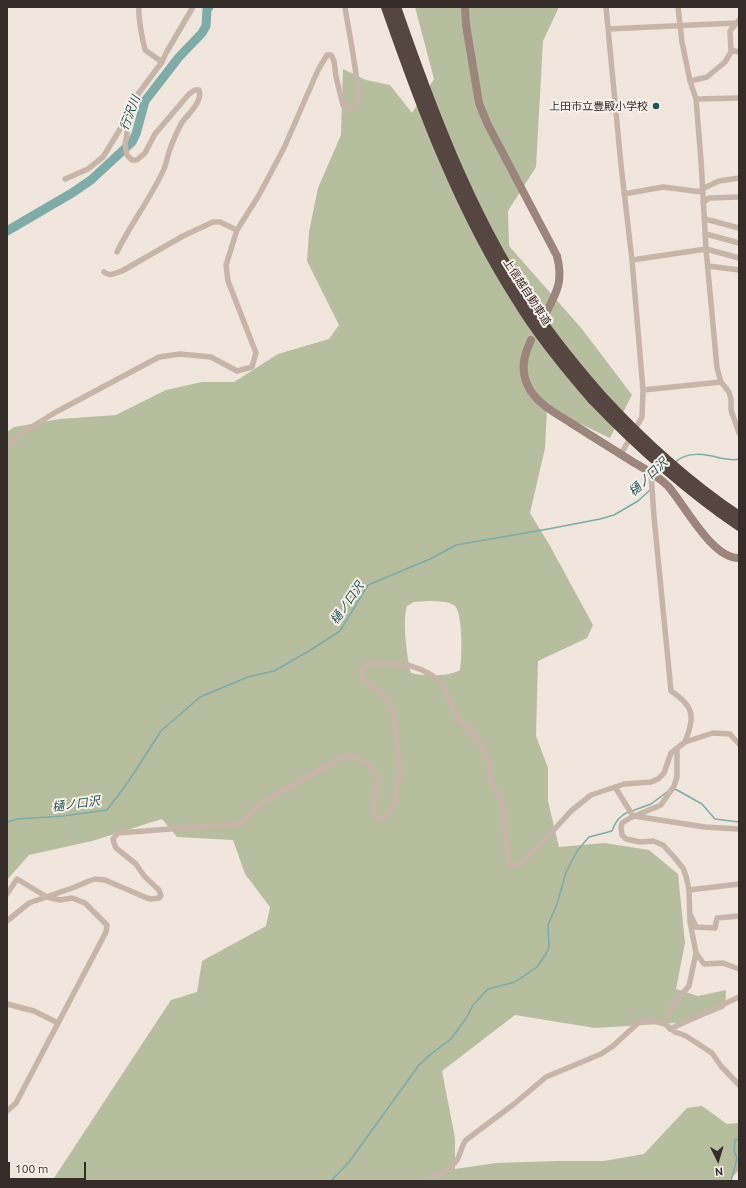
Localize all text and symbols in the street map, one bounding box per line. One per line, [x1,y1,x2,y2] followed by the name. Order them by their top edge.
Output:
[117,94,143,132] water label: 行沢川
[549,99,648,113] place label: 上田市立豊殿小学校
[651,101,661,111] marker: 上田市立豊殿小学校
[500,256,554,328] street label: 上信越自動車道
[626,455,670,499] water label: 樋ノ口沢
[327,579,367,627] water label: 樋ノ口沢
[51,794,101,814] water label: 樋ノ口沢
[698,1140,738,1180] north arrow
[10,1154,88,1180] scale bar
[15,1162,48,1175] text: 100 m
[714,1166,724,1178] text: N

